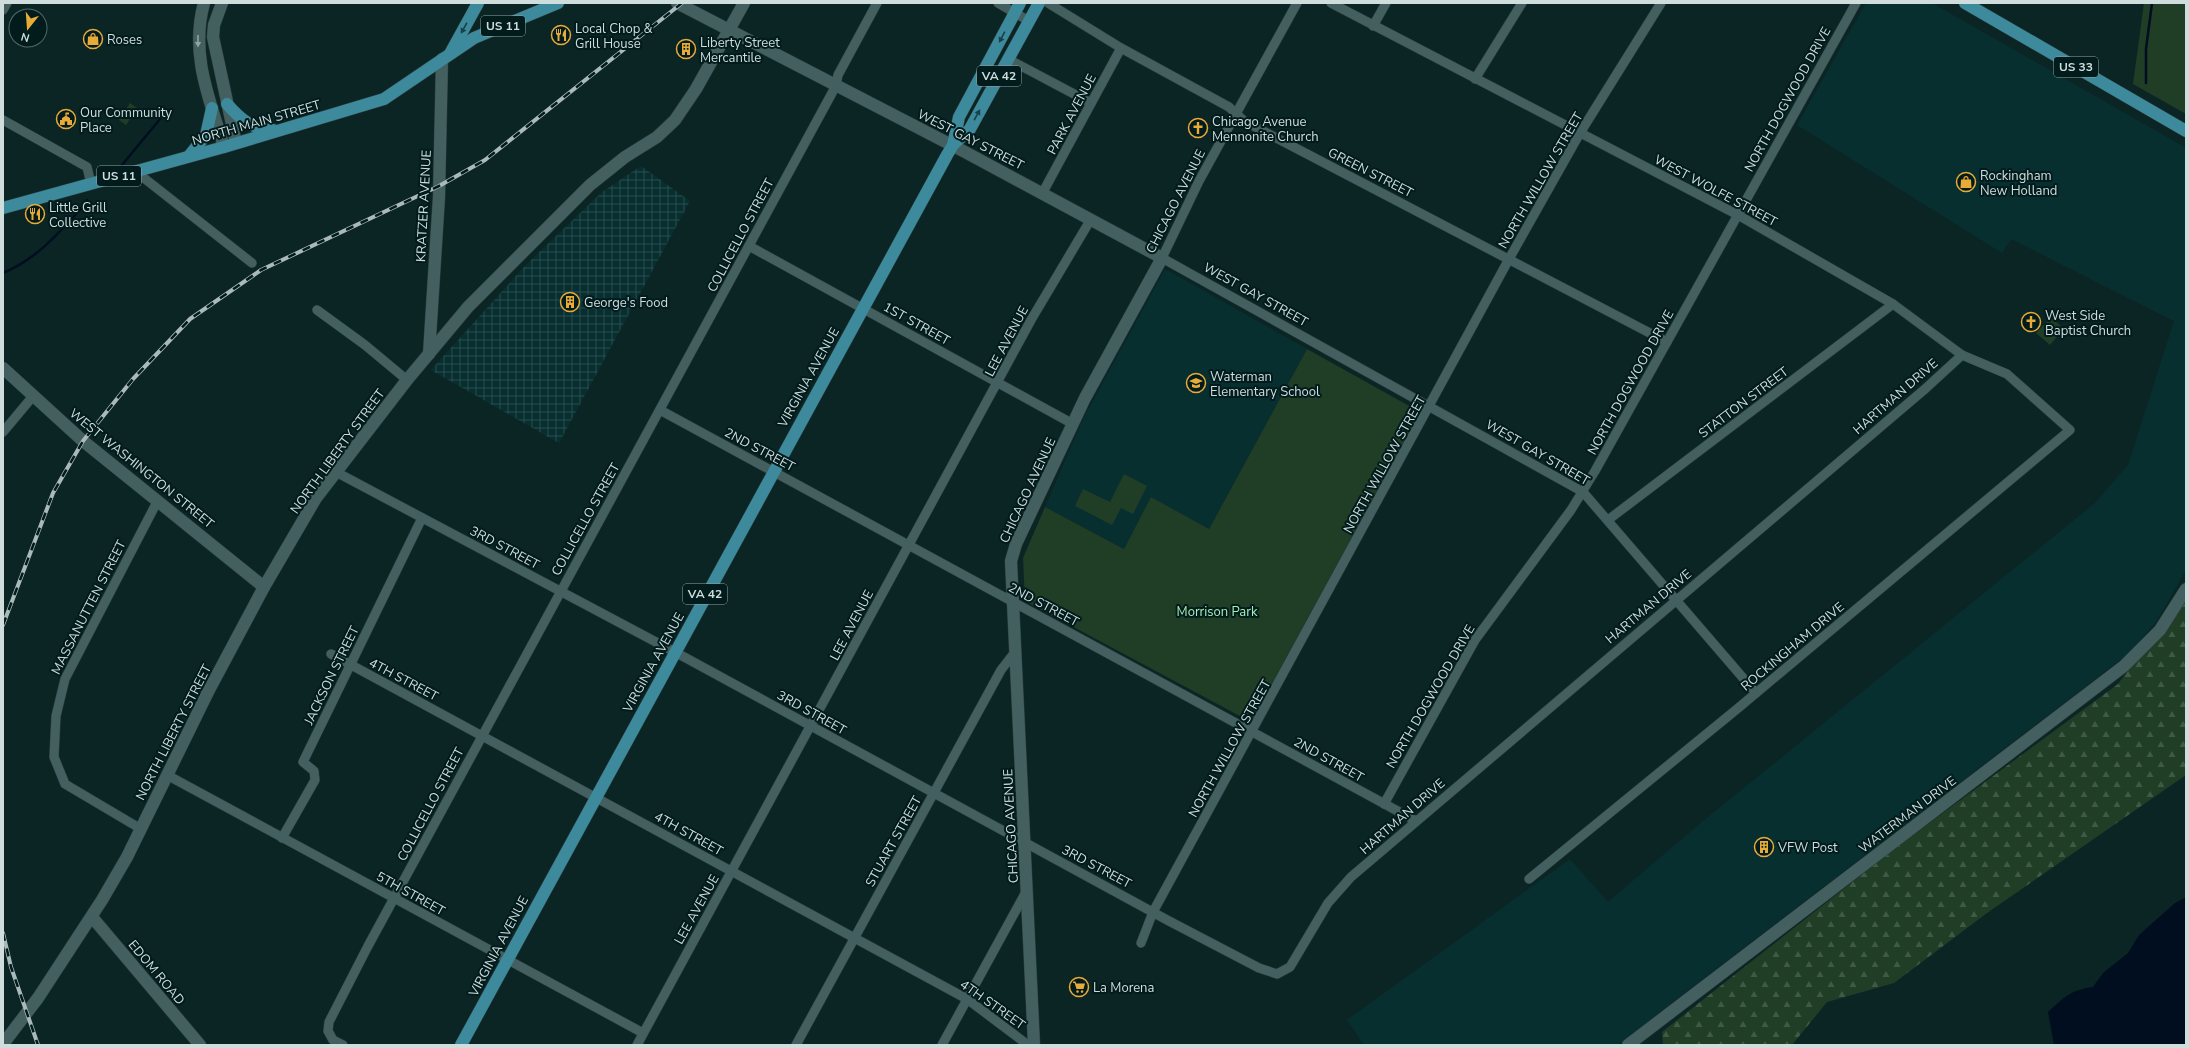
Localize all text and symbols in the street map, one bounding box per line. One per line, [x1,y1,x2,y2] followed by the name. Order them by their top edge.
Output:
[8,8,48,48] north arrow
[481,16,525,36] road number: US 11
[575,20,653,53] place label: Local Chop & Grill House
[460,22,467,34] one-way arrow
[550,24,572,46] restaurant icon: Local Chop & Grill House
[1740,24,1835,175] street label: NORTH DOGWOOD DRIVE
[82,28,104,50] shop icon: Roses
[19,29,31,45] text: N
[107,31,142,49] place label: Roses
[998,32,1005,43] one-way arrow
[700,34,780,67] place label: Liberty Street Mercantile
[195,35,201,48] one-way arrow
[675,38,697,60] building icon: Liberty Street Mercantile
[2054,57,2098,77] road number: US 33
[977,66,1021,86] road number: VA 42
[1043,71,1101,158] street label: PARK AVENUE
[190,96,323,150] street label: NORTH MAIN STREET
[80,104,172,137] place label: Our Community Place
[914,105,1027,175] street label: WEST GAY STREET
[55,108,77,130] public building icon: Our Community Place
[1494,109,1587,252] street label: NORTH WILLOW STREET
[974,110,981,121] one-way arrow
[1212,113,1319,146] place label: Chicago Avenue Mennonite Church
[1187,117,1209,139] church icon: Chicago Avenue Mennonite Church
[1325,144,1416,202] street label: GREEN STREET
[1142,146,1210,257] street label: CHICAGO AVENUE
[412,150,436,263] street label: KRATZER AVENUE
[1651,151,1780,231] street label: WEST WOLFE STREET
[97,166,141,186] road number: US 11
[1980,167,2057,200] place label: Rockingham New Holland
[1955,171,1977,193] shop icon: Rockingham New Holland
[703,175,779,295] street label: COLLICELLO STREET
[49,199,107,232] place label: Little Grill Collective
[24,203,46,225] restaurant icon: Little Grill Collective
[1200,259,1311,331] street label: WEST GAY STREET
[559,291,581,313] building icon: George's Food
[584,294,668,312] place label: George's Food
[880,298,953,350] street label: 1ST STREET
[981,303,1033,380] street label: LEE AVENUE
[1583,307,1678,458] street label: NORTH DOGWOOD DRIVE
[2045,307,2131,340] place label: West Side Baptist Church
[2020,311,2042,333] church icon: West Side Baptist Church
[774,324,844,431] street label: VIRGINIA AVENUE
[1849,355,1942,439] street label: HARTMAN DRIVE
[1695,363,1792,443] street label: STATTON STREET
[1210,368,1320,401] place label: Waterman Elementary School
[1185,372,1207,394] school or university icon: Waterman Elementary School
[286,385,389,518] street label: NORTH LIBERTY STREET
[1339,392,1430,537] street label: NORTH WILLOW STREET
[65,405,218,533] street label: WEST WASHINGTON STREET
[1482,416,1593,490] street label: WEST GAY STREET
[721,424,798,476] street label: 2ND STREET
[996,435,1060,546] street label: CHICAGO AVENUE
[547,460,624,579] street label: COLLICELLO STREET
[466,522,543,574] street label: 3RD STREET
[47,537,131,678] street label: MASSANUTTEN STREET
[1602,565,1696,648] street label: HARTMAN DRIVE
[1005,579,1082,631] street label: 2ND STREET
[683,584,727,604] road number: VA 42
[826,587,878,664] street label: LEE AVENUE
[1737,598,1848,695] street label: ROCKINGHAM DRIVE
[1177,603,1258,621] park label: Morrison Park
[619,609,689,716] street label: VIRGINIA AVENUE
[1382,621,1479,772] street label: NORTH DOGWOOD DRIVE
[300,623,364,729] street label: JACKSON STREET
[366,654,441,706] street label: 4TH STREET
[132,661,216,804] street label: NORTH LIBERTY STREET
[1184,676,1275,821] street label: NORTH WILLOW STREET
[774,686,850,739] street label: 3RD STREET
[1290,733,1367,787] street label: 2ND STREET
[393,744,469,864] street label: COLLICELLO STREET
[999,768,1023,884] street label: CHICAGO AVENUE
[1855,772,1960,857] street label: WATERMAN DRIVE
[1356,775,1449,859] street label: HARTMAN DRIVE
[861,793,926,890] street label: STUART STREET
[651,808,726,860] street label: 4TH STREET
[1753,836,1775,858] building icon: VFW Post
[1777,839,1838,857] place label: VFW Post
[1058,841,1135,893] street label: 3RD STREET
[373,868,448,920] street label: 5TH STREET
[670,871,724,948] street label: LEE AVENUE
[464,893,533,1001] street label: VIRGINIA AVENUE
[124,937,189,1009] street label: EDOM ROAD
[956,976,1029,1034] street label: 4TH STREET
[1068,976,1090,998] supermarket icon: La Morena
[1093,979,1154,997] place label: La Morena

